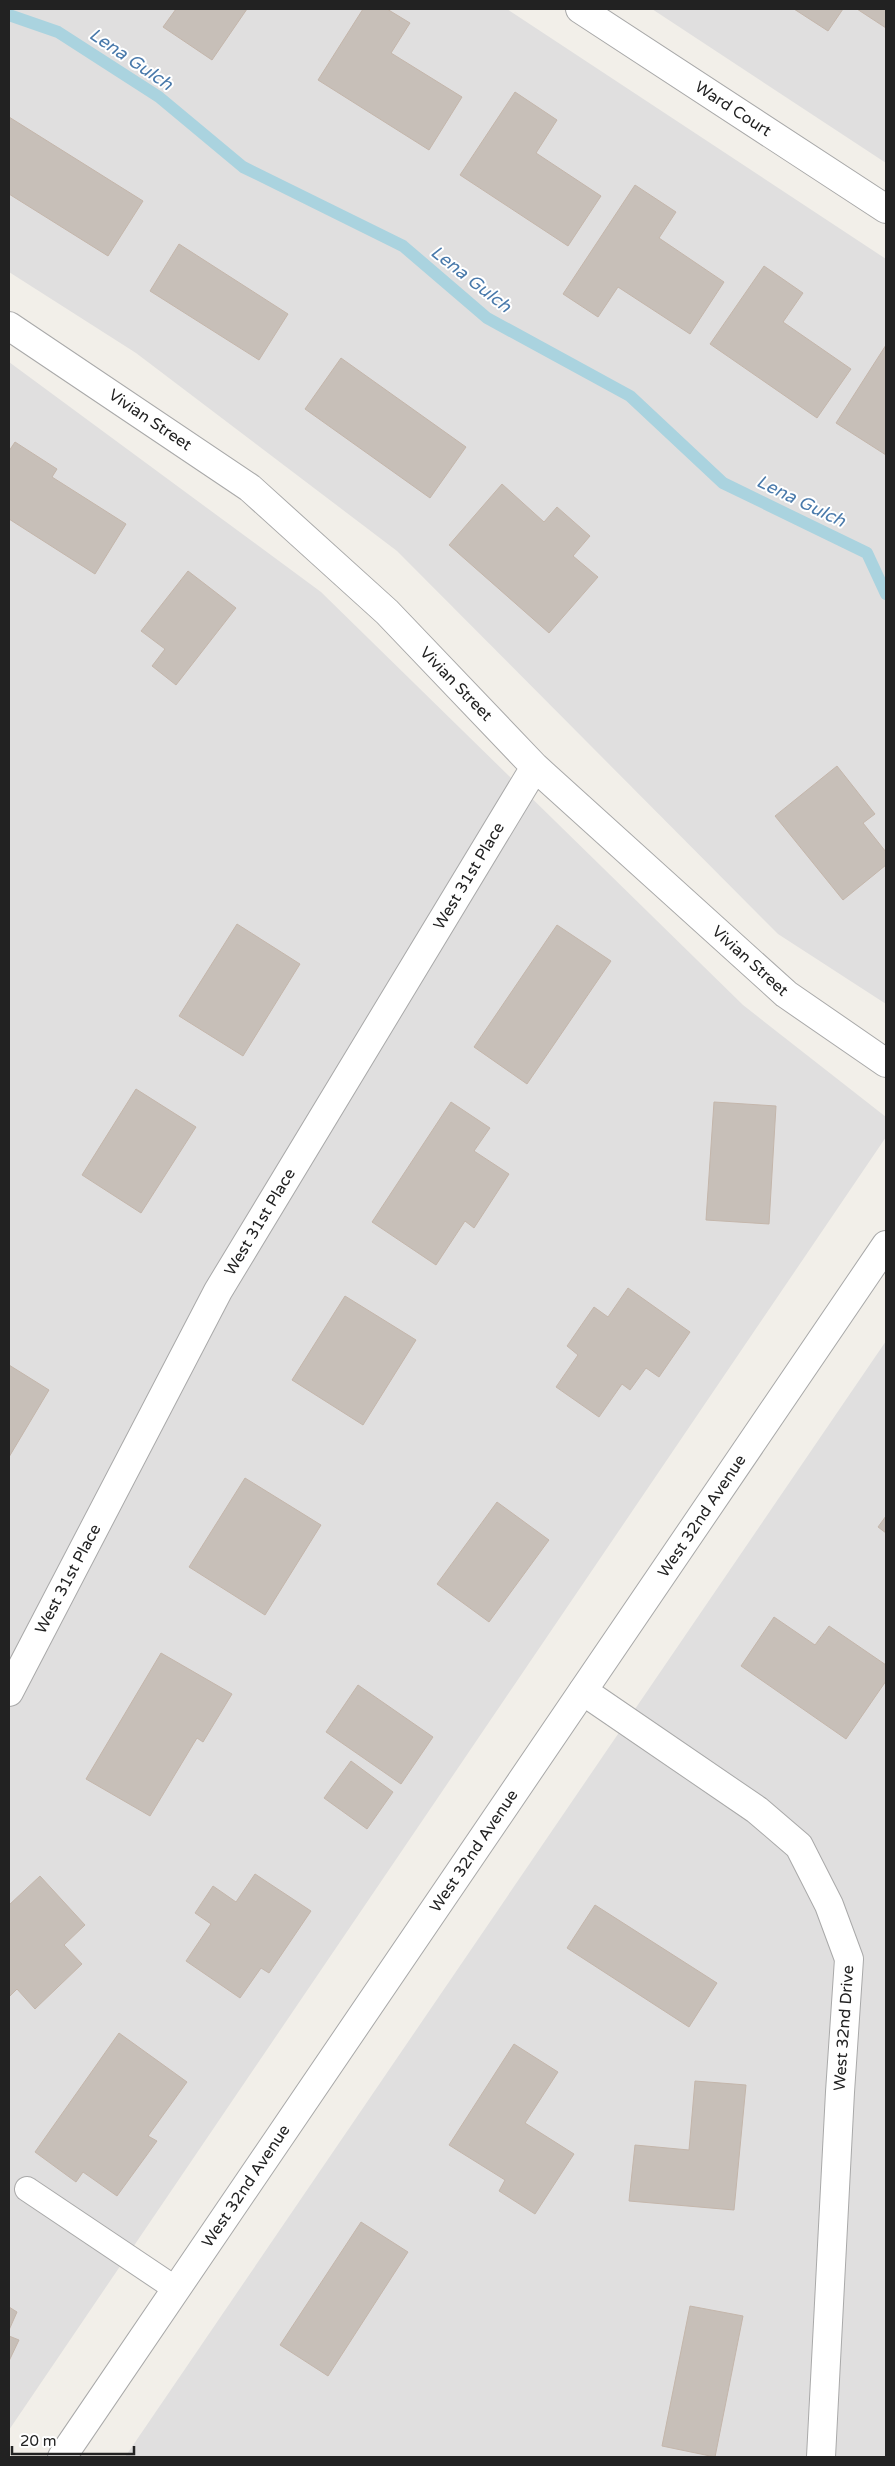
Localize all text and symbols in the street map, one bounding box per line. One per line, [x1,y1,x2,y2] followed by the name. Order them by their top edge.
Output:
[85,23,178,96] water label: Lena Gulch
[691,77,775,141] street label: Ward Court
[426,241,516,318] water label: Lena Gulch
[105,385,195,455] street label: Vivian Street
[753,470,850,532] water label: Lena Gulch
[415,643,497,725] street label: Vivian Street
[429,819,509,933] street label: West 31st Place
[708,921,792,1001] street label: Vivian Street
[220,1165,300,1279] street label: West 31st Place
[654,1451,750,1581] street label: West 32nd Avenue
[31,1521,105,1637] street label: West 31st Place
[426,1786,522,1916] street label: West 32nd Avenue
[830,1965,858,2091] street label: West 32nd Drive
[198,2121,294,2251] street label: West 32nd Avenue
[12,2424,135,2456] scale bar
[20,2432,57,2450] text: 20 m

